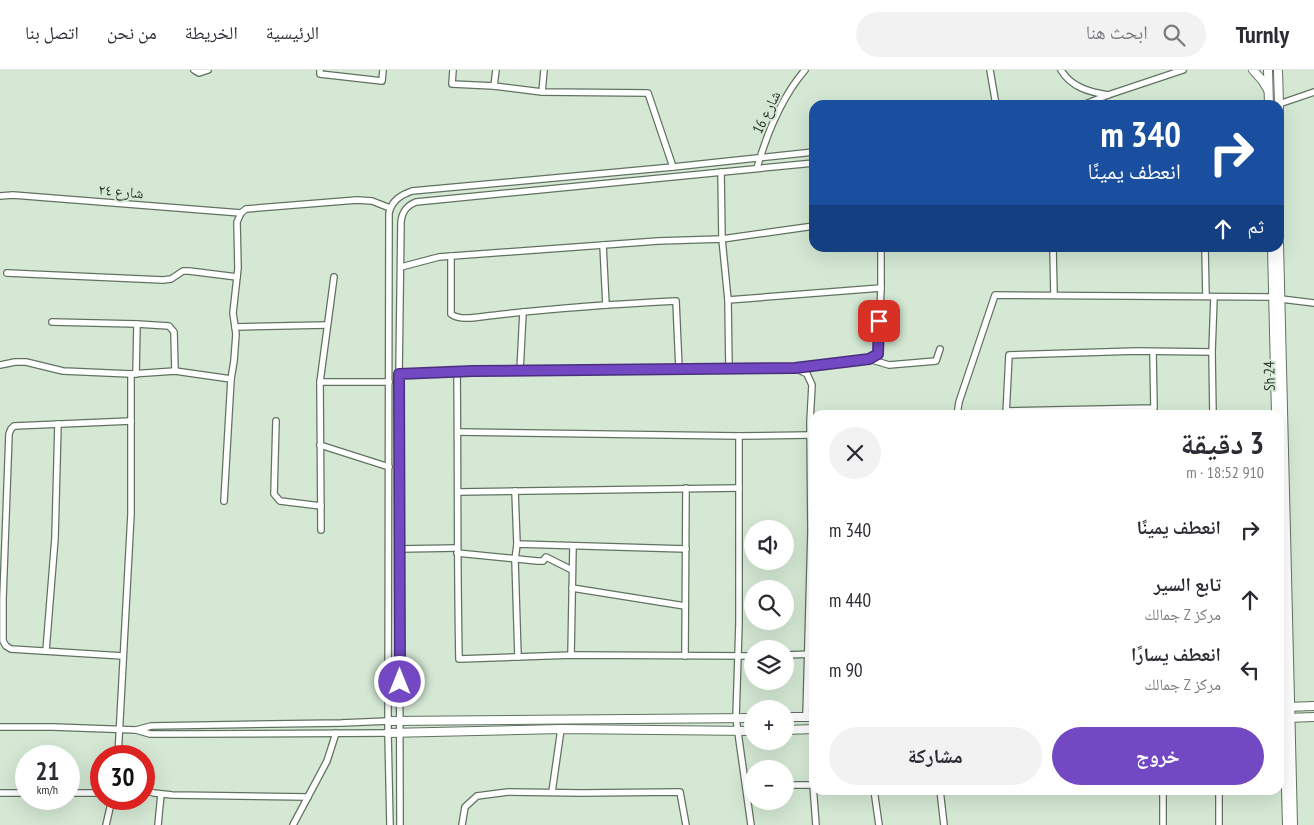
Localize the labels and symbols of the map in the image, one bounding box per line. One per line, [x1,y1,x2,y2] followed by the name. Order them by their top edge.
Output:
[748,87,785,137] street label: شارع 16
[98,180,144,203] street label: شارع ٢٤
[858,300,900,342] pin
[1259,361,1279,391] street label: Sh 24
[373,655,425,707] position arrow
[90,745,155,810] speed limit sign: 30

